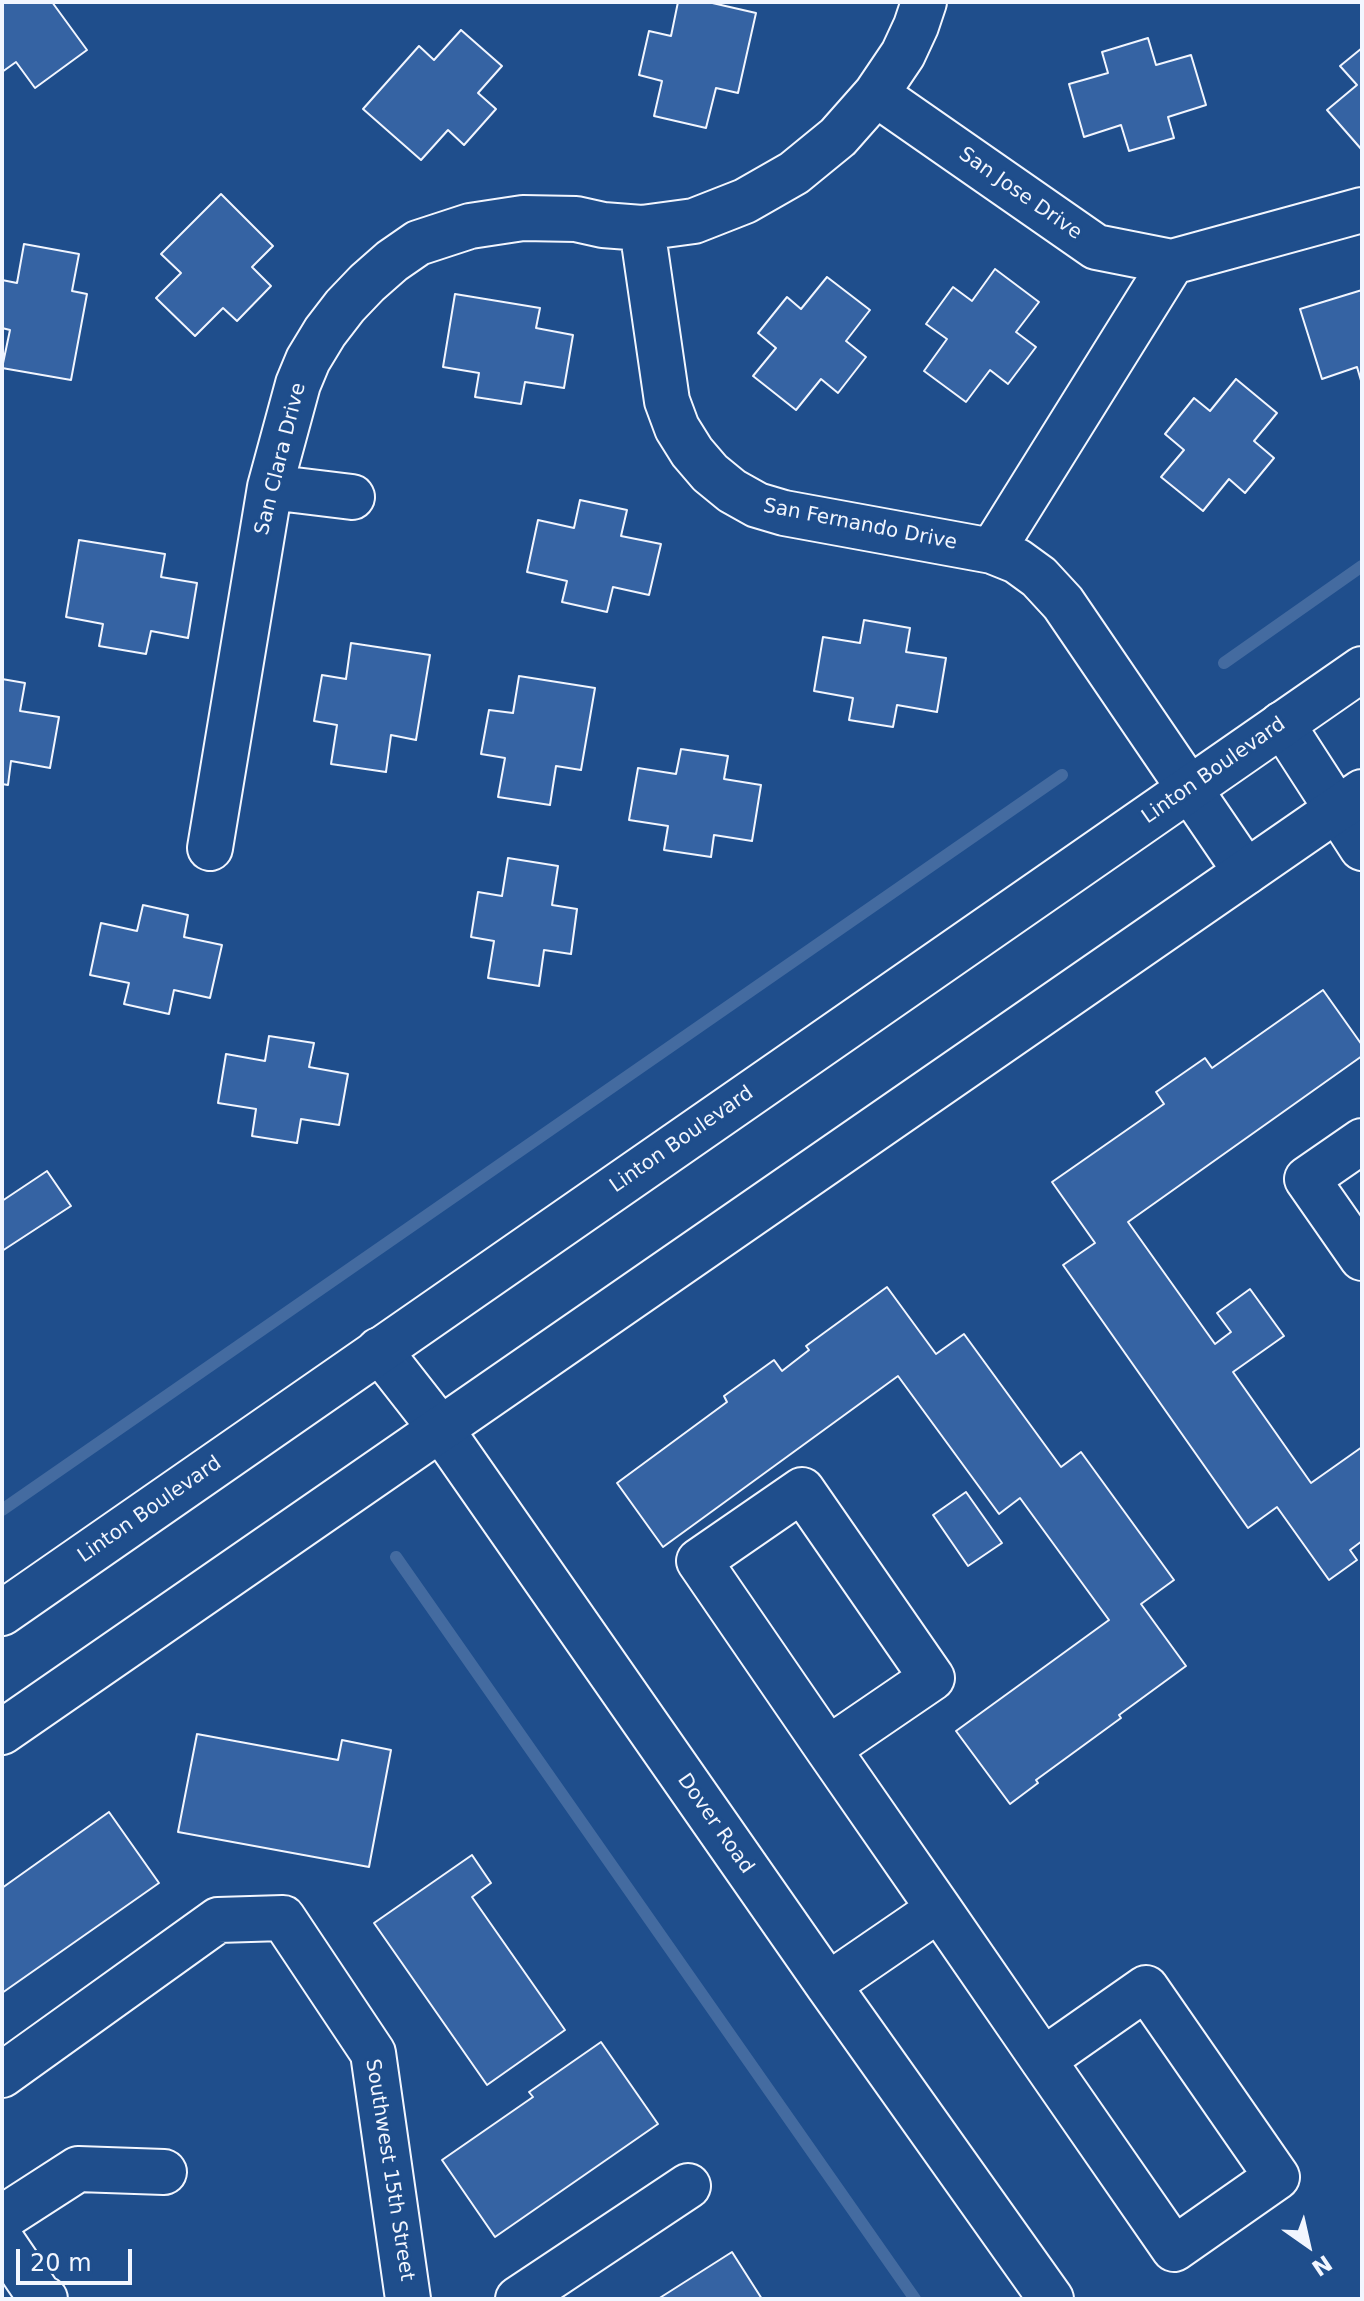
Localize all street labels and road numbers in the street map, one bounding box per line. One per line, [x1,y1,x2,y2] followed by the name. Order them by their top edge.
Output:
[954,143,1086,245] street label: San Jose Drive
[250,380,312,538] street label: San Clara Drive
[761,494,959,556] street label: San Fernando Drive
[1138,713,1290,829] street label: Linton Boulevard
[606,1082,758,1198] street label: Linton Boulevard
[74,1452,226,1568] street label: Linton Boulevard
[672,1769,758,1879] street label: Dover Road
[360,2057,418,2283] street label: Southwest 15th Street

